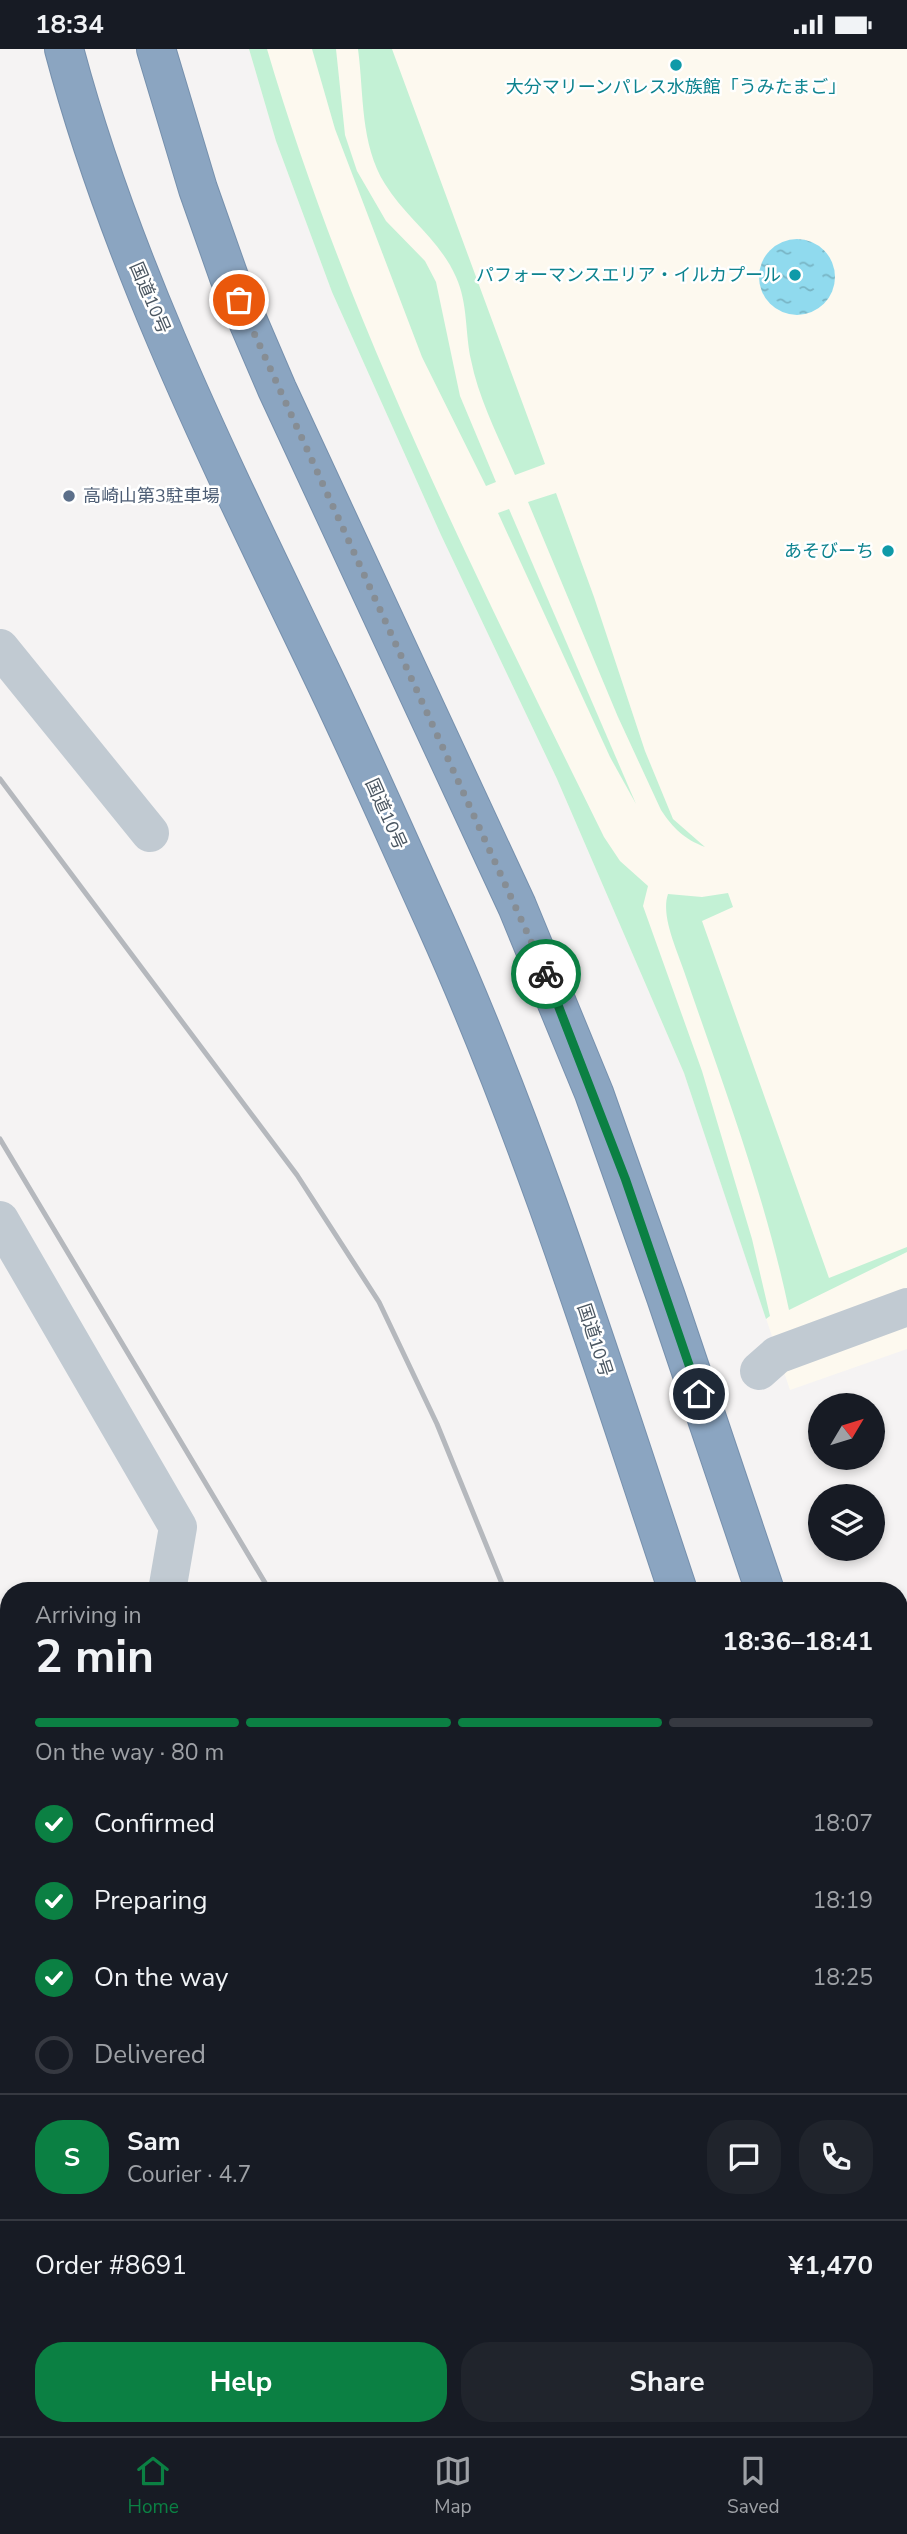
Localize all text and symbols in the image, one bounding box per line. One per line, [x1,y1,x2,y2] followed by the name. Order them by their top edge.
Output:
[35,7,104,42] text: 18:34
[668,57,684,73] marker: 大分マリーンパレス水族館「うみたまご」
[506,75,846,99] place label: 大分マリーンパレス水族館「うみたまご」
[124,259,176,337] street label: 国道10号
[476,263,781,287] place label: パフォーマンスエリア・イルカプール
[787,267,803,283] marker: パフォーマンスエリア・イルカプール
[209,270,269,330] pin
[220,281,258,319] icon: bag
[83,484,220,508] place label: 高崎山第3駐車場
[61,488,77,504] marker: 高崎山第3駐車場
[784,539,874,563] place label: あそびーち
[880,543,896,559] marker: あそびーち
[360,775,412,853] street label: 国道10号
[511,939,581,1009] courier
[527,955,565,993] icon: bike
[572,1300,618,1380] street label: 国道10号
[669,1364,729,1424] pin
[680,1375,718,1413] icon: home
[808,1393,886,1470] north arrow
[808,1393,885,1561] map controls
[808,1484,885,1561] button: layers
[35,1600,142,1631] text: Arriving in
[722,1624,873,1659] text: 18:36–18:41
[35,1625,154,1688] text: 2 min
[35,1737,224,1768] text: On the way · 80 m
[35,1805,73,1843] icon: check
[94,1806,215,1841] text: Confirmed
[813,1808,873,1839] text: 18:07
[35,1882,73,1920] icon: check
[94,1883,207,1918] text: Preparing
[813,1885,873,1916] text: 18:19
[35,1959,73,1997] icon: check
[94,1960,228,1995] text: On the way
[813,1962,873,1993] text: 18:25
[94,2037,206,2072] text: Delivered
[707,2120,781,2194] button: chat
[799,2120,873,2194] button: phone
[127,2124,180,2159] text: Sam
[64,2140,80,2175] text: S
[127,2159,251,2190] text: Courier · 4.7
[35,2248,187,2283] text: Order #8691
[789,2248,873,2283] text: ¥1,470
[35,2342,447,2422] button: Help
[461,2342,873,2422] button: Share
[128,2452,179,2520] tab: Home
[434,2452,472,2520] tab: Map
[727,2452,779,2520] tab: Saved

